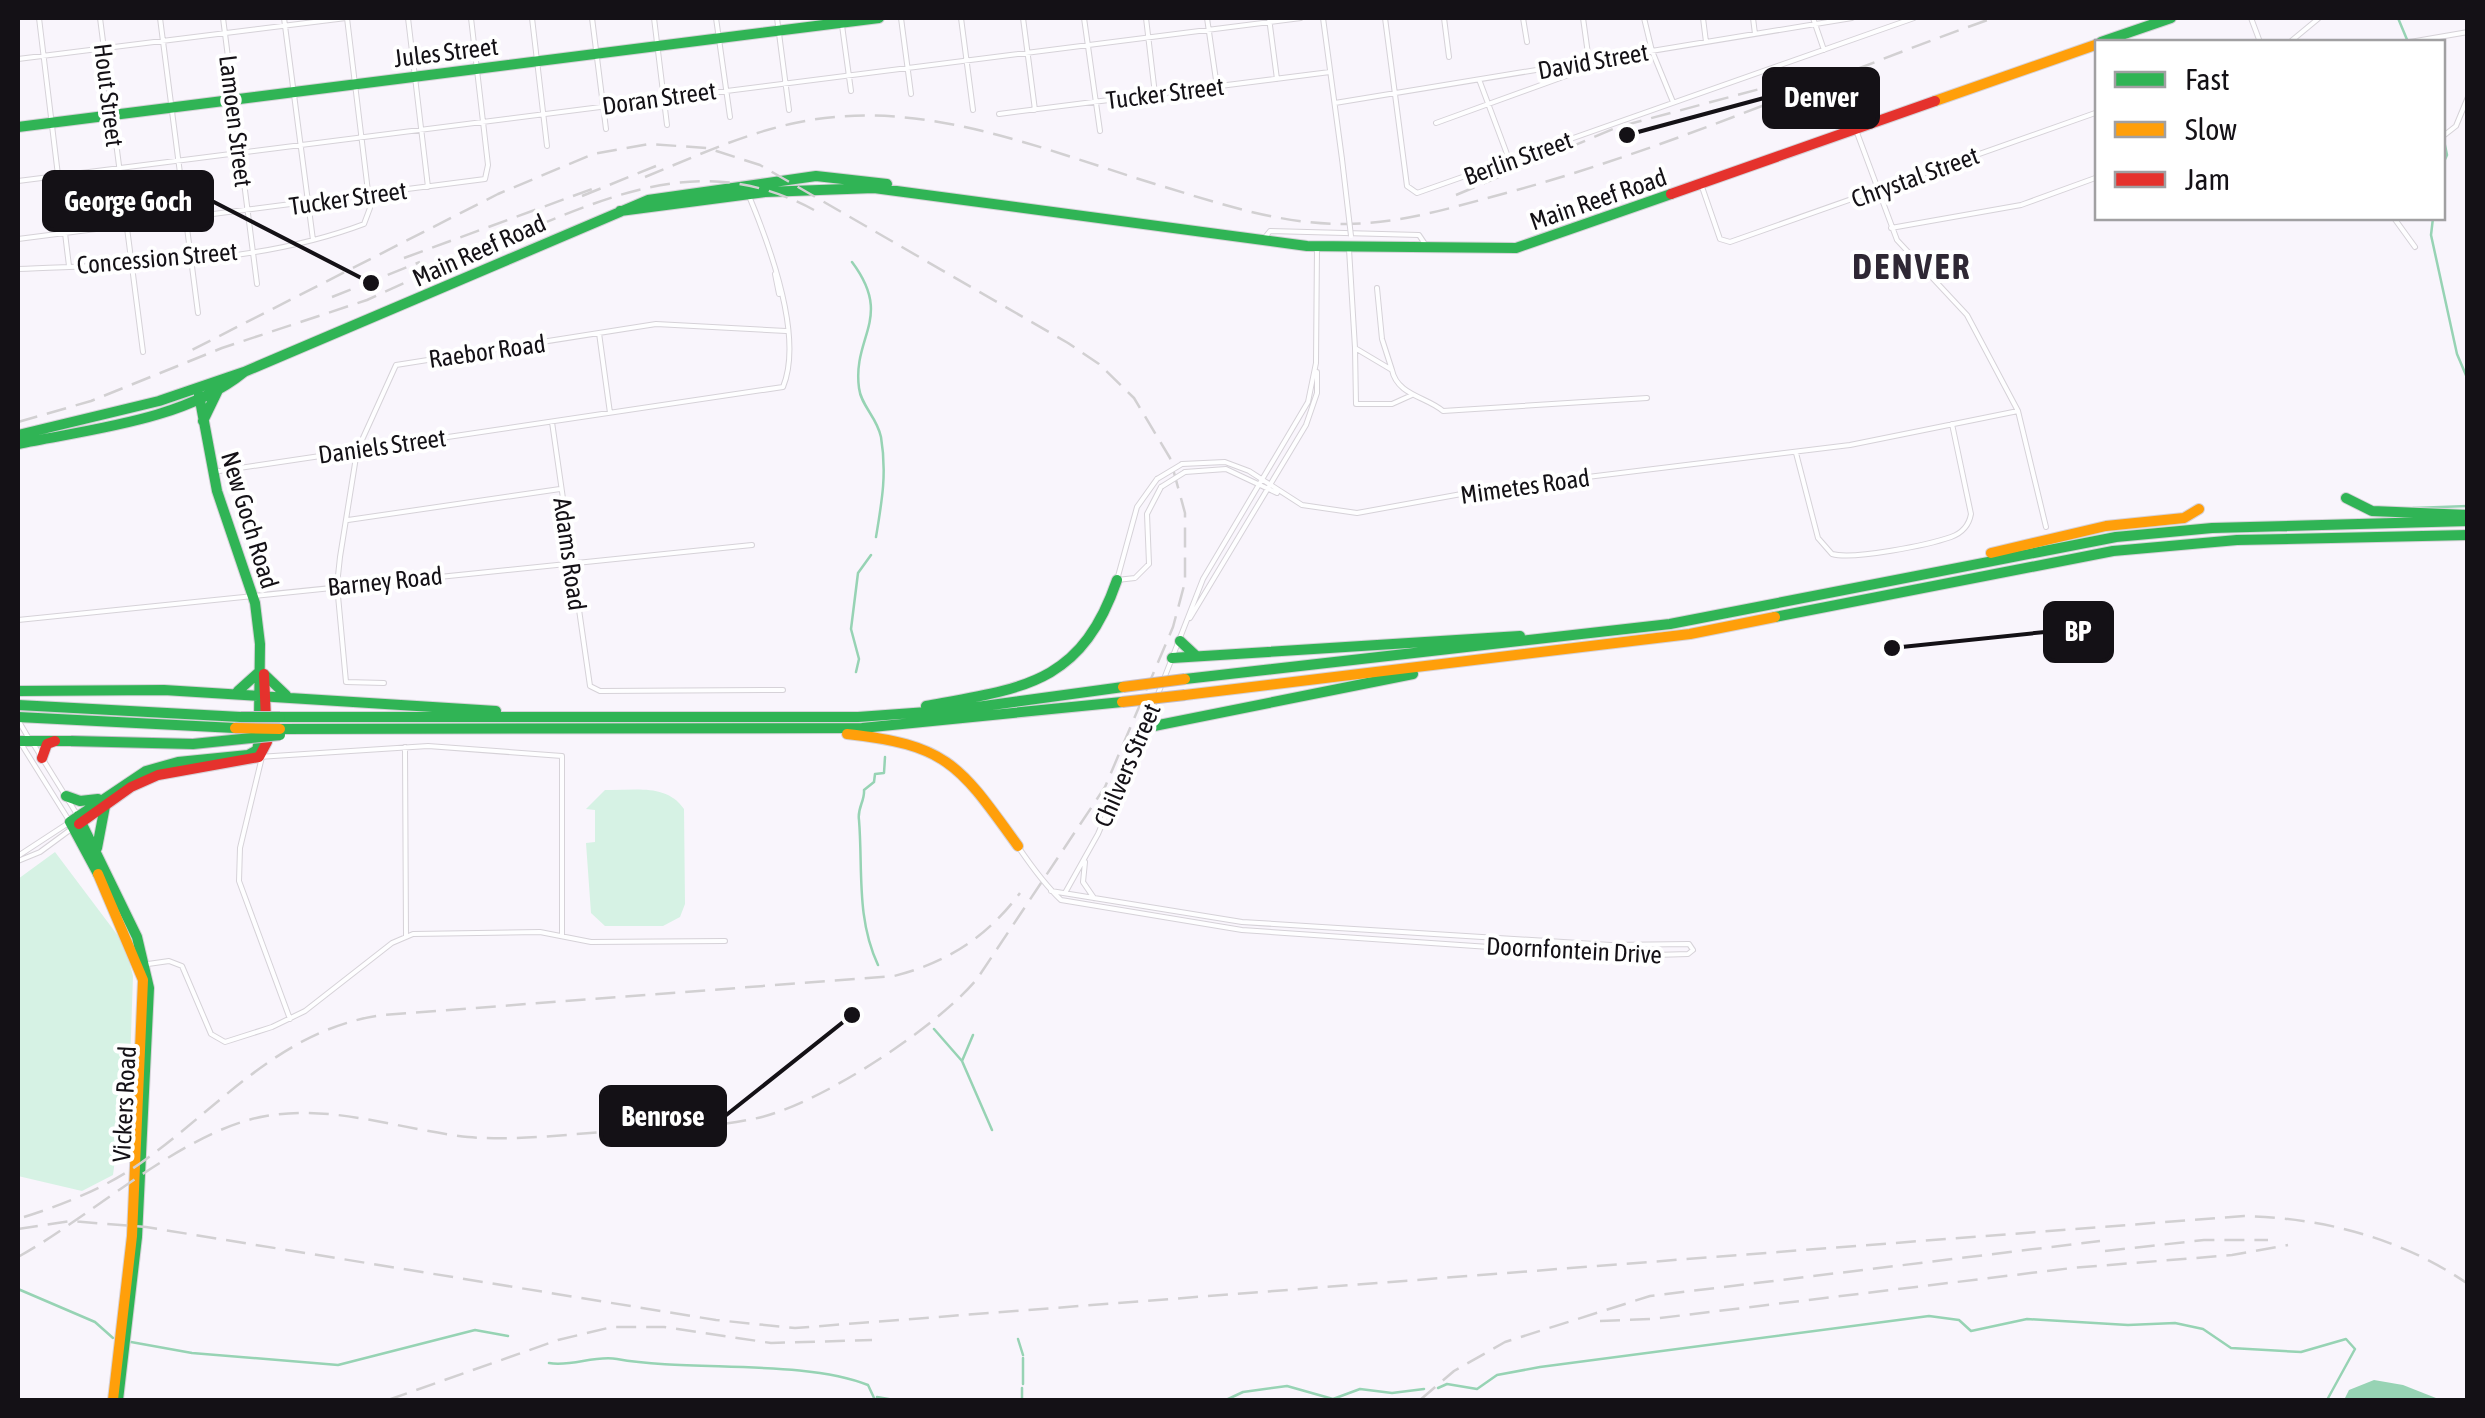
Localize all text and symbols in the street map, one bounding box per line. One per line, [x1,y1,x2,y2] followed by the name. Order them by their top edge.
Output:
[392,32,500,72] street label: Jules Street
[1536,38,1650,84] street label: David Street
[2095,40,2445,220] legend
[89,42,129,148] street label: Hout Street
[214,53,258,189] street label: Lamoen Street
[2185,62,2230,96] text: Fast
[1764,69,1878,127] callout: Denver
[1104,72,1226,114] street label: Tucker Street
[600,76,718,120] street label: Doran Street
[1784,81,1859,113] text: Denver
[2185,112,2237,146] text: Slow
[1460,125,1576,191] street label: Berlin Street
[1847,141,1983,213] street label: Chrystal Street
[2185,162,2230,196] text: Jam
[1526,163,1670,235] street label: Main Reef Road
[44,172,212,230] callout: George Goch
[287,176,409,220] street label: Tucker Street
[64,185,192,217] text: George Goch
[408,208,550,292] street label: Main Reef Road
[75,237,239,279] street label: Concession Street
[1852,246,1972,286] district label: DENVER
[427,329,547,373] street label: Raebor Road
[316,423,448,469] street label: Daniels Street
[216,448,284,592] street label: New Goch Road
[1459,463,1591,509] street label: Mimetes Road
[548,496,592,612] street label: Adams Road
[326,561,444,601] street label: Barney Road
[2045,603,2112,661] callout: BP
[2065,615,2092,647] text: BP
[1088,699,1166,831] street label: Chilvers Street
[1485,931,1663,969] street label: Doornfontein Drive
[107,1045,141,1163] street label: Vickers Road
[601,1087,725,1145] callout: Benrose
[621,1100,705,1132] text: Benrose

